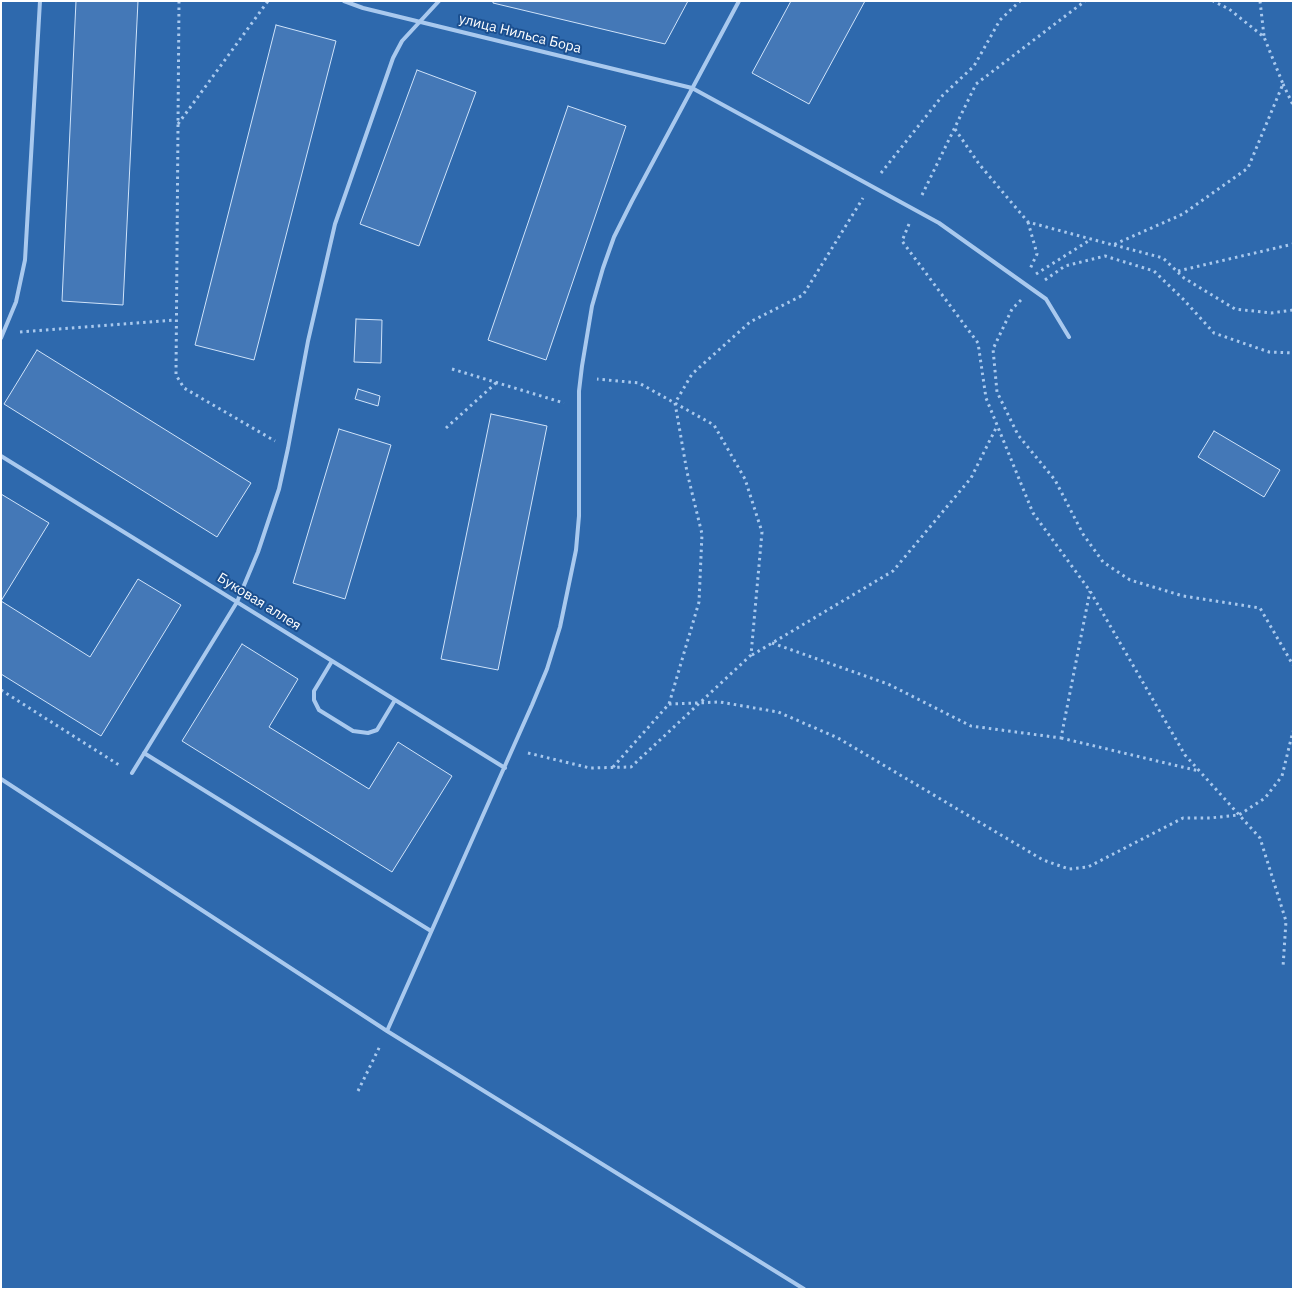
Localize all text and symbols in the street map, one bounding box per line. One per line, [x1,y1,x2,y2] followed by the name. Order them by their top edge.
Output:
[457,11,583,57] street label: улица Нильса Бора
[214,570,304,634] street label: Буковая аллея

